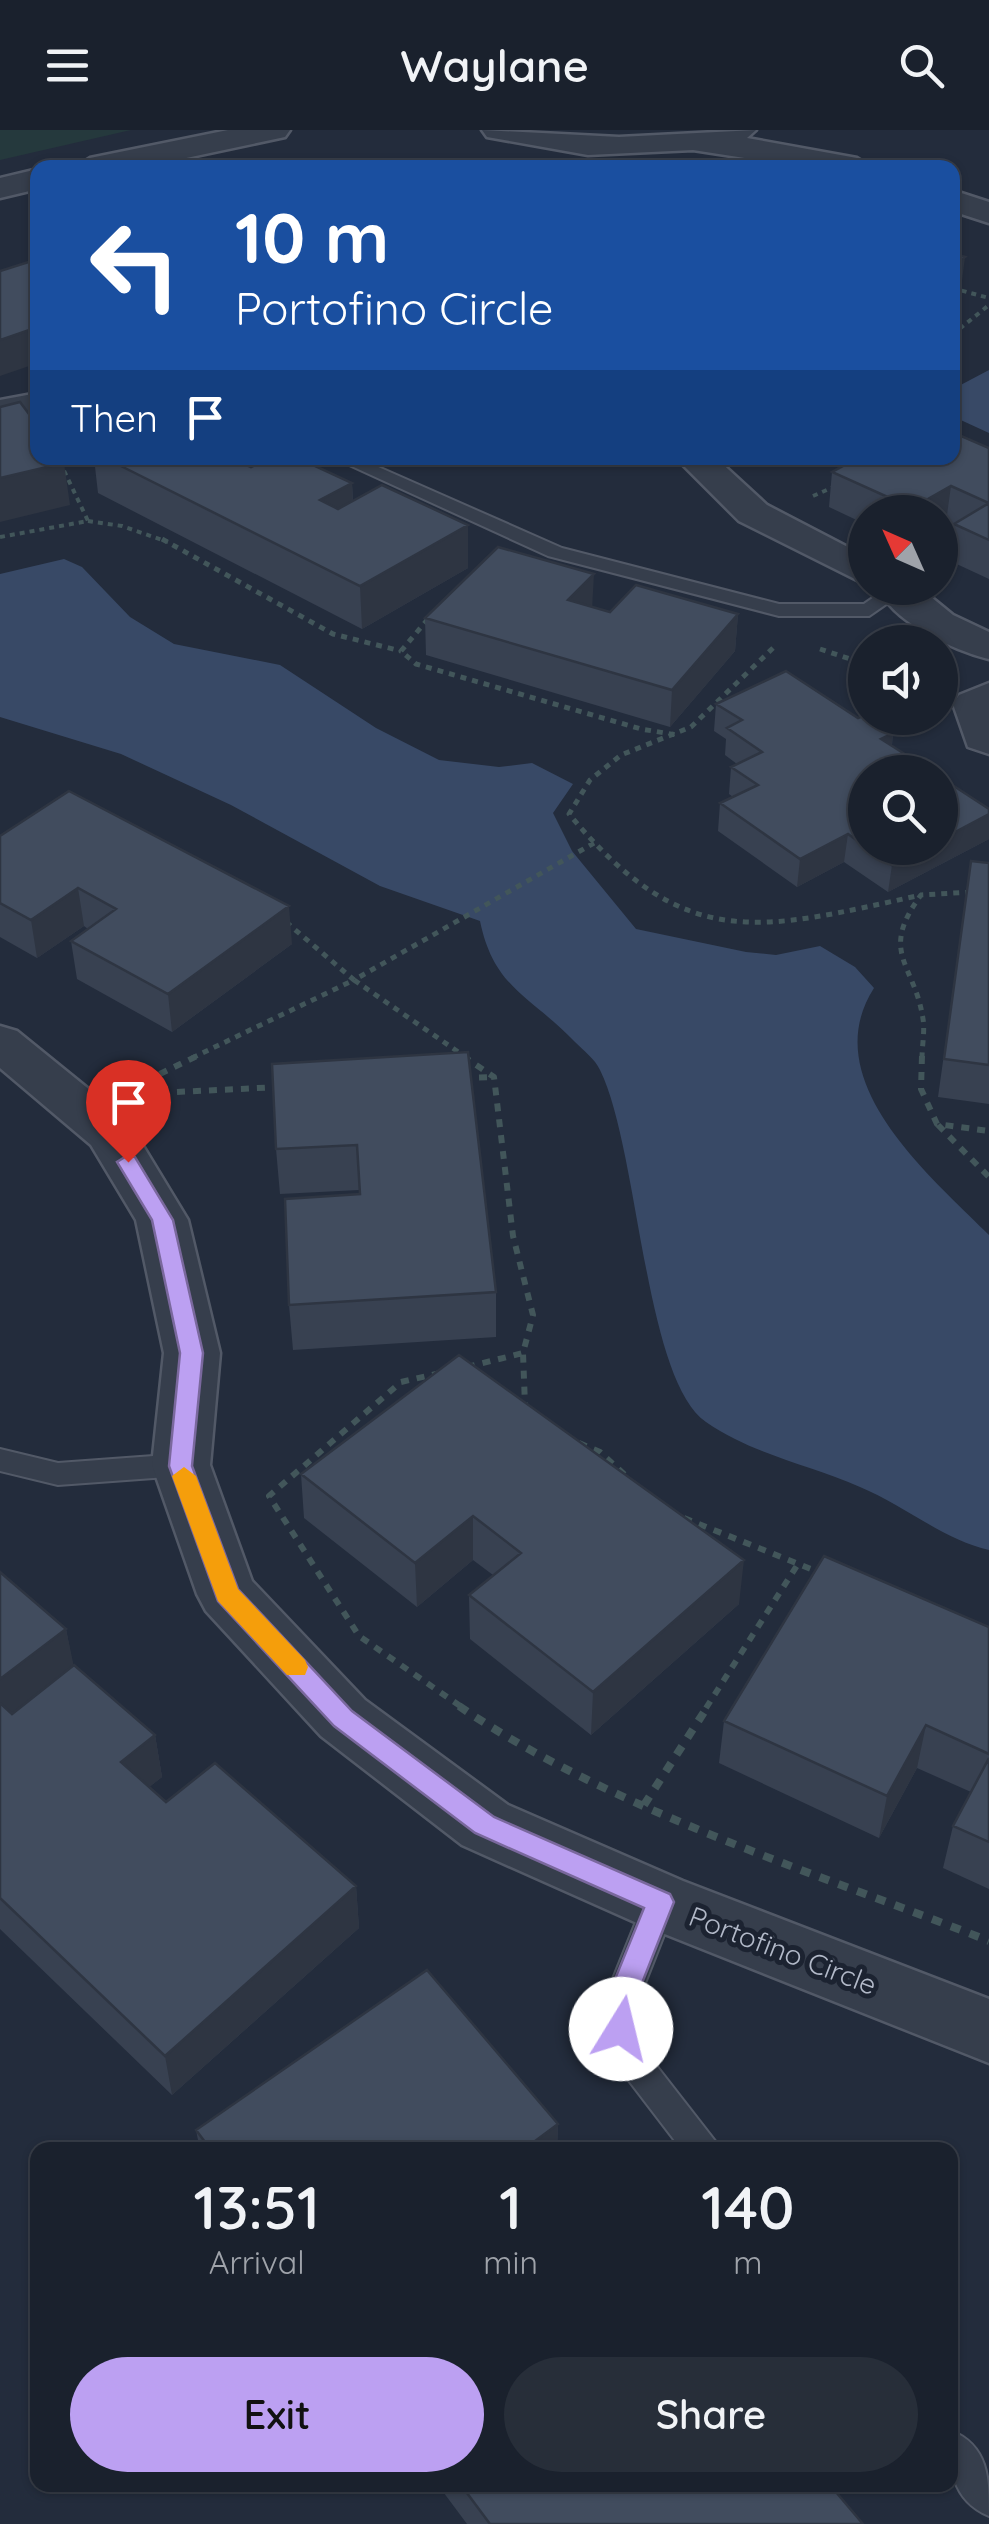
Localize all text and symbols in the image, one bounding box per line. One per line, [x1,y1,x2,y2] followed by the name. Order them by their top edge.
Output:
[400,37,589,93] text: Waylane
[40,38,95,93] icon: menu
[894,38,949,93] icon: search
[235,193,389,281] text: 10 m
[70,200,200,330] icon: left
[235,280,553,336] text: Portofino Circle
[178,390,233,445] icon: arrive
[70,394,158,442] text: Then
[848,495,958,605] north arrow
[848,495,958,865] map controls
[848,625,958,735] button: sound
[848,755,958,865] button: search
[86,1060,171,1163] pin
[101,1075,156,1130] icon: arrive
[684,1898,882,2002] street label: Portofino Circle
[569,1977,673,2081] position arrow
[193,2169,320,2244] text: 13:51
[499,2169,522,2244] text: 1
[701,2169,795,2244] text: 140
[209,2242,305,2282] text: Arrival
[483,2242,538,2282] text: min
[733,2242,763,2282] text: m
[70,2357,484,2472] button: Exit
[504,2357,918,2472] button: Share

